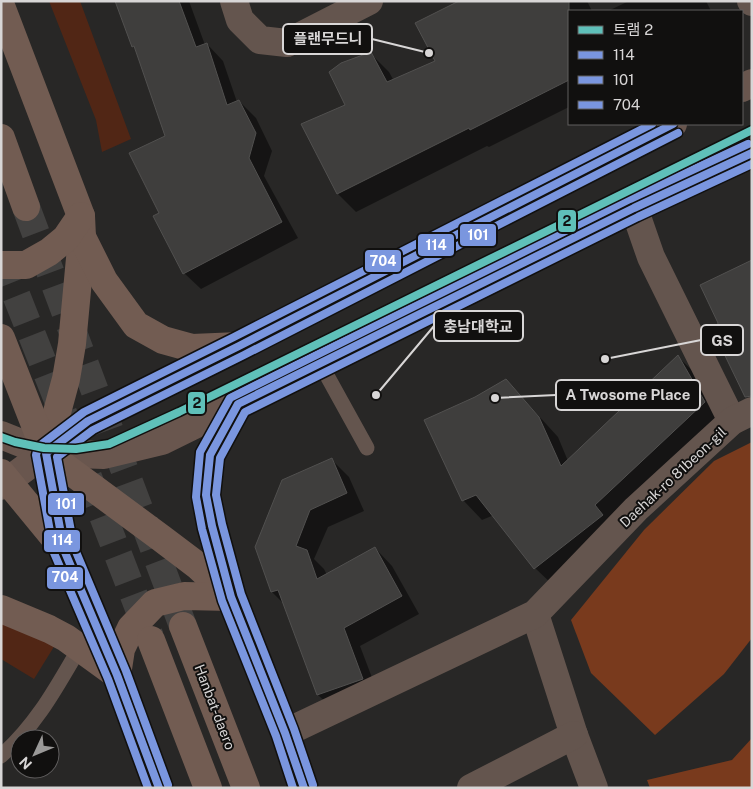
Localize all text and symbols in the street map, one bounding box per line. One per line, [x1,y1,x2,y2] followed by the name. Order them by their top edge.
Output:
[568,10,743,125] legend
[613,21,653,38] text: 트램 2
[283,24,372,54] callout: 플랜무드니
[293,30,363,47] text: 플랜무드니
[613,46,635,63] text: 114
[613,71,634,88] text: 101
[613,96,640,113] text: 704
[557,209,577,233] line badge: 2
[563,213,572,229] text: 2
[459,223,497,247] line badge: 101
[467,227,489,243] text: 101
[417,233,455,257] line badge: 114
[425,237,447,253] text: 114
[364,249,402,273] line badge: 704
[370,253,396,269] text: 704
[434,311,523,341] callout: 충남대학교
[443,318,513,335] text: 충남대학교
[701,325,743,355] callout: GS
[711,332,733,349] text: GS
[556,380,700,410] callout: A Twosome Place
[566,386,690,403] text: A Twosome Place
[187,391,206,415] line badge: 2
[193,395,202,411] text: 2
[617,424,729,530] street label: Daehak-ro 81beon-gil
[47,492,85,516] line badge: 101
[55,496,77,512] text: 101
[43,529,81,553] line badge: 114
[51,532,73,548] text: 114
[46,566,84,590] line badge: 704
[52,569,78,585] text: 704
[191,662,239,752] street label: Hanbat-daero
[10,729,60,779] north arrow
[16,754,35,773] text: N

